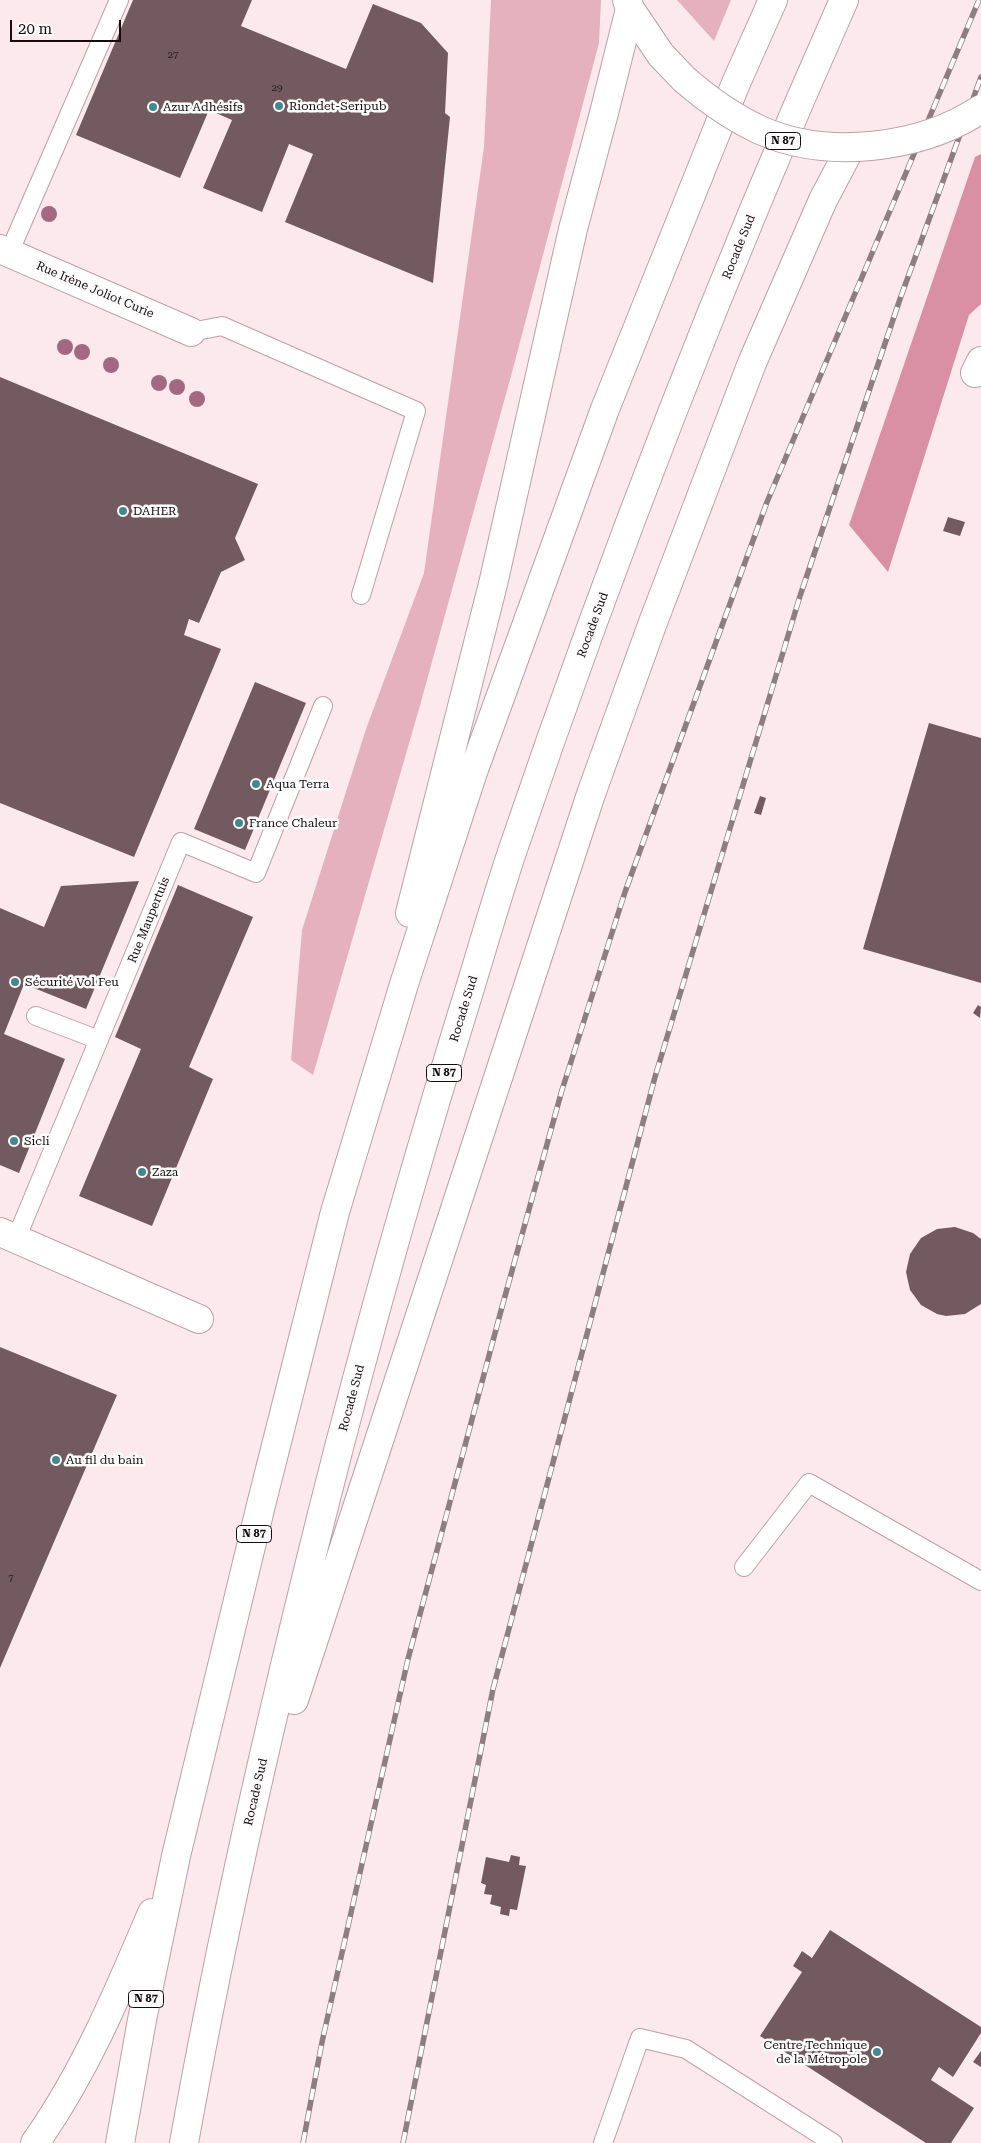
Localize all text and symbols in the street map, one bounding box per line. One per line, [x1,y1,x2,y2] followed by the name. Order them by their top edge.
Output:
[12,10,124,42] scale bar
[18,20,52,38] text: 20 m
[167,49,179,61] house number: 27
[271,82,283,94] house number: 29
[289,99,386,113] place label: Riondet-Seripub
[163,100,243,114] place label: Azur Adhésifs
[273,100,285,112] marker: Riondet-Seripub
[147,101,159,113] marker: Azur Adhésifs
[766,132,800,150] road number: N 87
[719,213,759,281] street label: Rocade Sud
[34,259,156,321] street label: Rue Irène Joliot Curie
[133,504,176,518] place label: DAHER
[117,505,129,517] marker: DAHER
[575,590,611,660] street label: Rocade Sud
[266,777,329,791] place label: Aqua Terra
[250,778,262,790] marker: Aqua Terra
[249,816,337,830] place label: France Chaleur
[233,817,245,829] marker: France Chaleur
[125,875,173,965] street label: Rue Maupertuis
[447,974,481,1044] street label: Rocade Sud
[25,975,119,989] place label: Sécurité Vol Feu
[9,976,21,988] marker: Sécurité Vol Feu
[426,1064,462,1082] road number: N 87
[24,1134,50,1148] place label: Sicli
[8,1135,20,1147] marker: Sicli
[152,1165,178,1179] place label: Zaza
[136,1166,148,1178] marker: Zaza
[336,1363,368,1433] street label: Rocade Sud
[66,1453,144,1467] place label: Au fil du bain
[50,1454,62,1466] marker: Au fil du bain
[236,1526,272,1542] road number: N 87
[8,1572,14,1584] house number: 7
[241,1757,271,1827] street label: Rocade Sud
[128,1990,164,2008] road number: N 87
[763,2038,867,2066] place label: Centre Technique de la Métropole
[871,2046,883,2058] marker: Centre Technique de la Métropole

